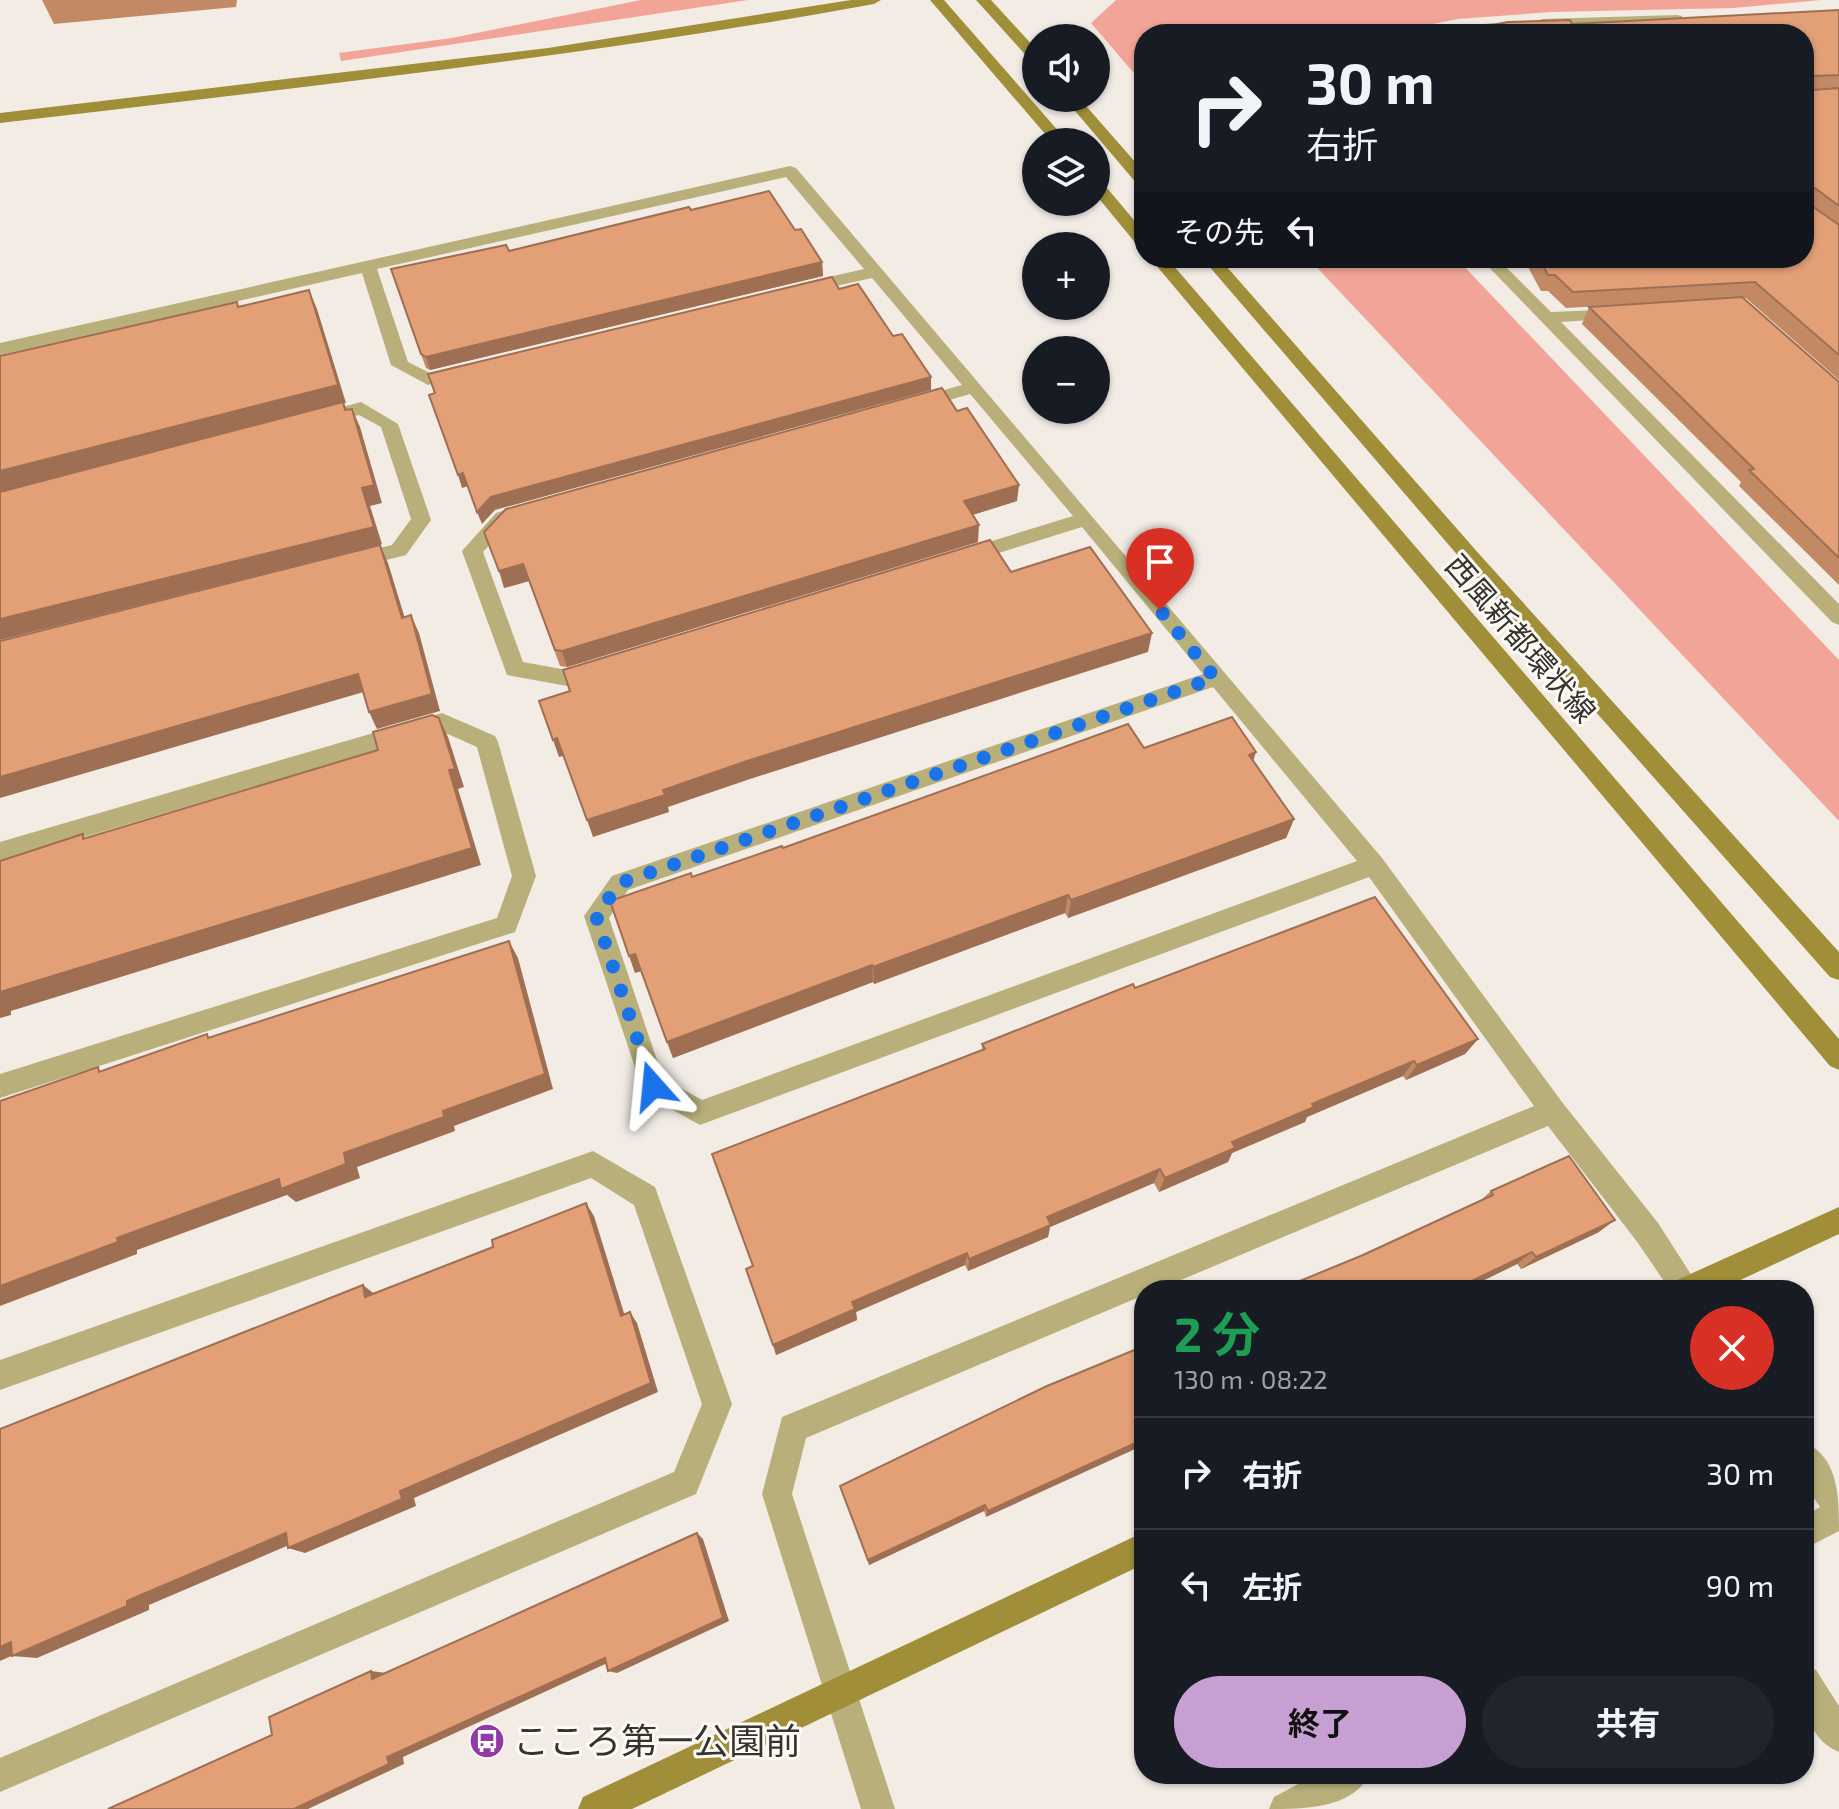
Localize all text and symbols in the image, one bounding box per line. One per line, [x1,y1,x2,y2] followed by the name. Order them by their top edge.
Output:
[1022,24,1110,424] map controls
[1022,24,1110,112] button: sound
[1306,48,1435,115] text: 30 m
[1174,56,1278,160] icon: right
[1306,122,1378,165] text: 右折
[1022,128,1110,216] button: layers
[1280,208,1324,252] icon: left
[1174,213,1264,249] text: その先
[1022,232,1110,320] button: +
[1022,336,1110,424] button: −
[1126,528,1194,610] pin
[1138,540,1182,584] icon: arrive
[1439,547,1604,729] street label: 西風新都環状線
[611,1044,695,1128] position arrow
[1174,1304,1260,1362] text: 2 分
[1690,1306,1774,1390] button: close
[1174,1363,1328,1394] text: 130 m · 08:22
[1174,1451,1218,1495] icon: right
[1706,1455,1774,1491] text: 30 m
[1242,1456,1302,1492] text: 右折
[1174,1563,1218,1607] icon: left
[1706,1567,1774,1603] text: 90 m
[1242,1568,1302,1604] text: 左折
[1174,1676,1466,1768] button: 終了
[1482,1676,1774,1768] button: 共有
[513,1718,801,1761] place label: こころ第一公園前
[468,1722,506,1760] bus stop icon: こころ第一公園前

